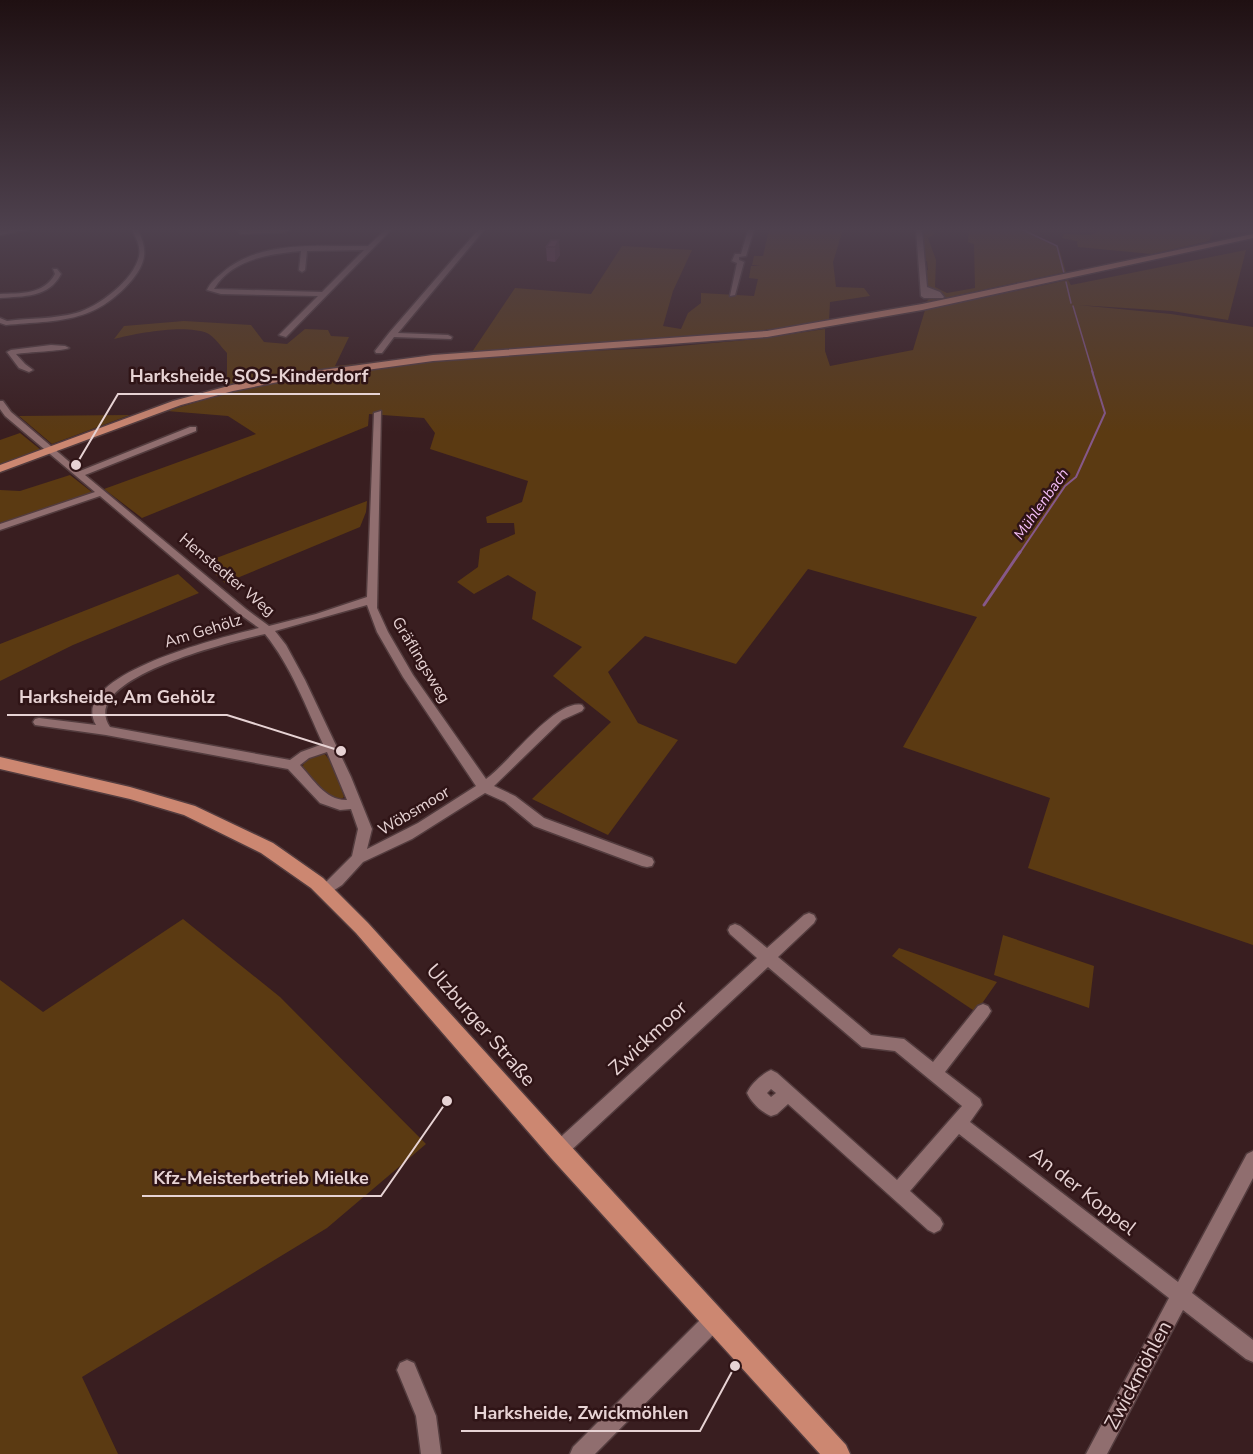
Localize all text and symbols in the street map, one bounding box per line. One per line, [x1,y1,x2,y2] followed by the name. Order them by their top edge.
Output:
[118,358,380,394] callout: Harksheide, SOS-Kinderdorf
[130,364,369,388] text: Harksheide, SOS-Kinderdorf
[1009,464,1073,544] water label: Mühlenbach
[174,528,280,622] street label: Henstedter Weg
[162,609,244,653] street label: Am Gehölz
[387,613,455,707] street label: Gräflingsweg
[7,679,227,715] callout: Harksheide, Am Gehölz
[19,685,216,709] text: Harksheide, Am Gehölz
[374,781,454,841] street label: Wöbsmoor
[420,958,542,1092] street label: Ulzburger Straße
[603,995,693,1081] street label: Zwickmoor
[1024,1141,1142,1241] street label: An der Koppel
[142,1160,381,1196] callout: Kfz-Meisterbetrieb Mielke
[153,1166,369,1190] text: Kfz-Meisterbetrieb Mielke
[1098,1316,1178,1434] street label: Zwickmöhlen
[461,1395,700,1431] callout: Harksheide, Zwickmöhlen
[474,1401,688,1425] text: Harksheide, Zwickmöhlen

